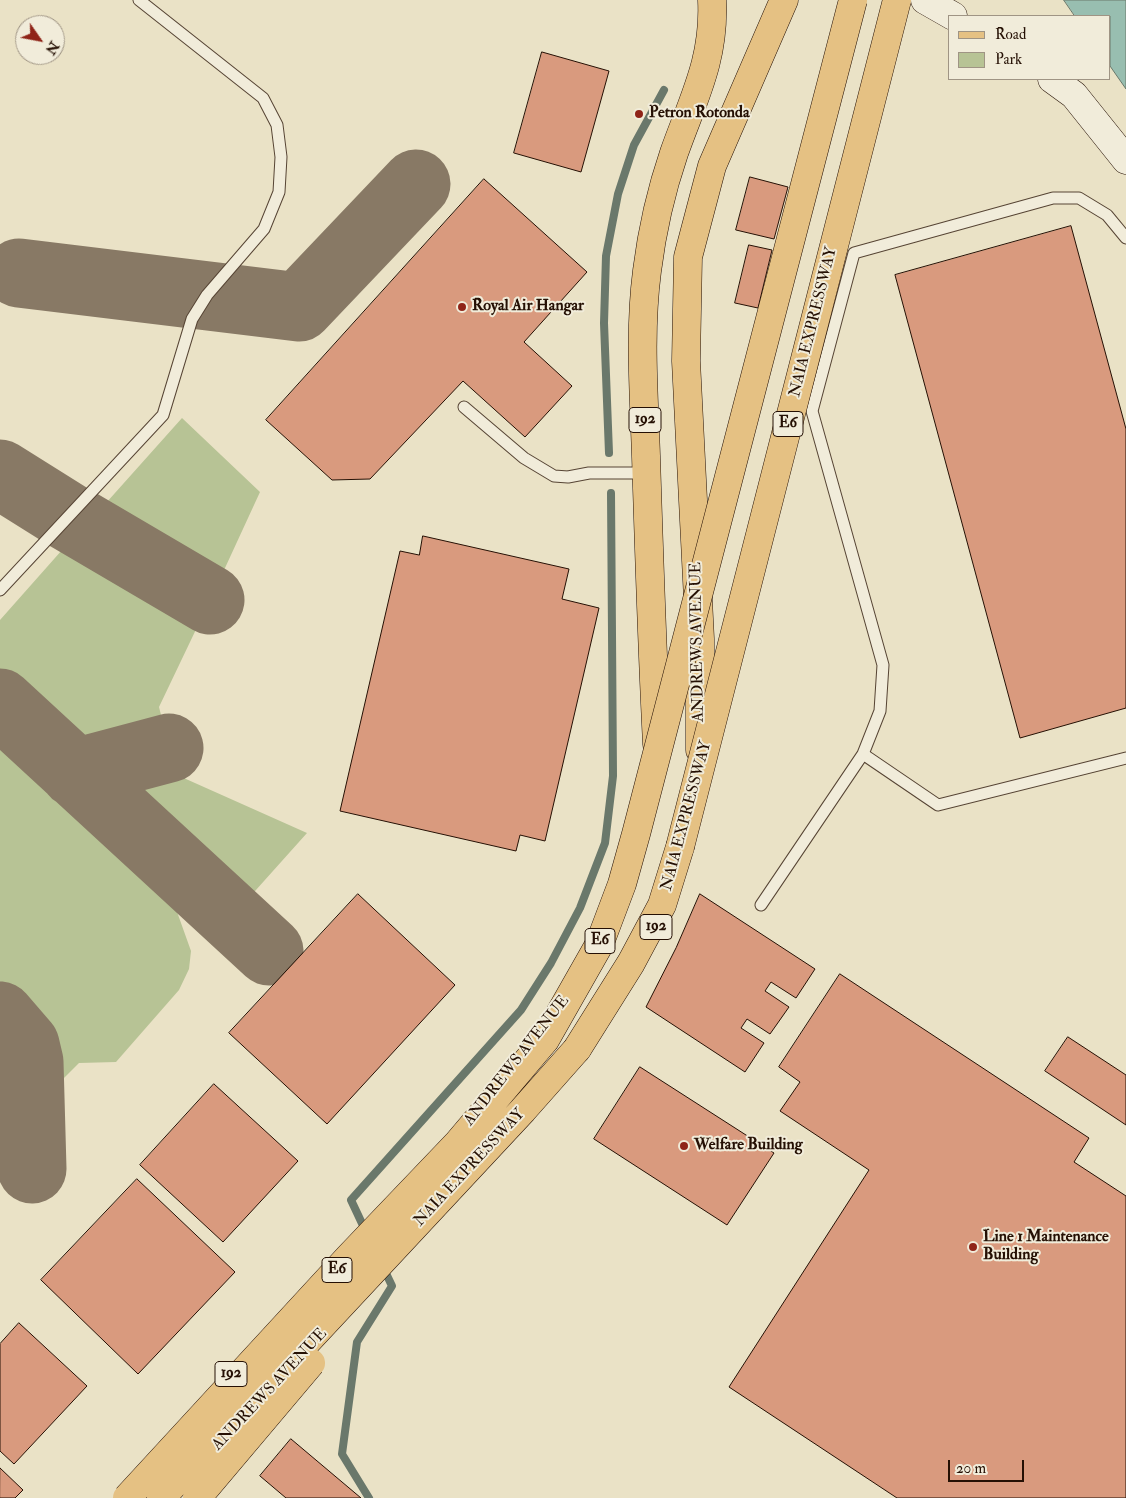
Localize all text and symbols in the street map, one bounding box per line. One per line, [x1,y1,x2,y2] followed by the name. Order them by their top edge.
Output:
[15,15,65,65] north arrow
[948,15,1111,80] legend
[995,25,1026,44] text: Road
[42,38,63,58] text: N
[995,50,1022,69] text: Park
[649,104,750,124] place label: Petron Rotonda
[633,108,645,120] marker: Petron Rotonda
[786,245,842,399] street label: NAIA EXPRESSWAY
[472,297,584,317] place label: Royal Air Hangar
[456,301,468,313] marker: Royal Air Hangar
[629,408,661,432] road number: 192
[773,412,803,436] road number: E6
[687,562,709,722] street label: ANDREWS AVENUE
[658,739,716,893] street label: NAIA EXPRESSWAY
[640,914,672,940] road number: 192
[585,928,615,954] road number: E6
[460,992,574,1130] street label: ANDREWS AVENUE
[410,1105,530,1231] street label: NAIA EXPRESSWAY
[694,1136,803,1156] place label: Welfare Building
[678,1140,690,1152] marker: Welfare Building
[983,1228,1109,1266] place label: Line 1 Maintenance Building
[967,1241,979,1253] marker: Line 1 Maintenance Building
[322,1258,352,1282] road number: E6
[208,1325,332,1455] street label: ANDREWS AVENUE
[215,1362,247,1386] road number: 192
[951,1450,1027,1482] scale bar
[956,1459,986,1478] text: 20 m

